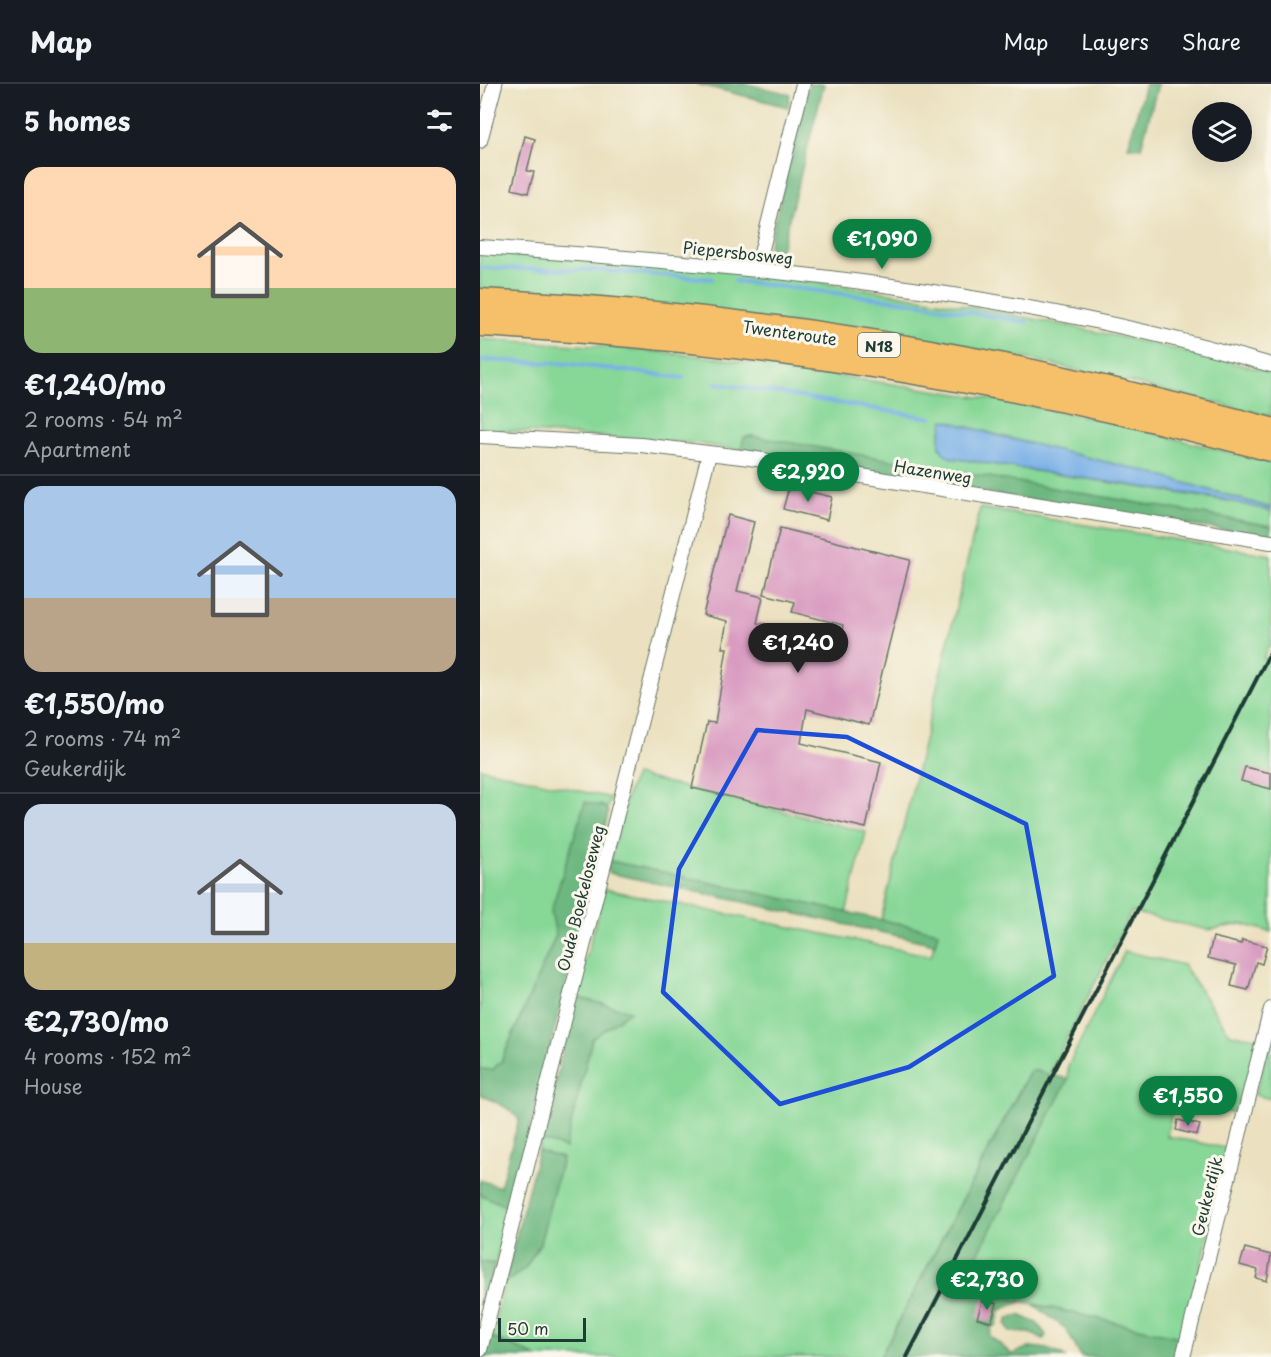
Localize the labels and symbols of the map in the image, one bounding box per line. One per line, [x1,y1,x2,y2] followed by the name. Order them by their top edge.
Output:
[833,219,931,270] pin: €1,090
[682,234,794,270] street label: Piepersbosweg
[741,314,839,351] street label: Twenteroute
[858,333,900,357] road number: N18
[759,452,857,503] pin: €2,920
[892,453,974,489] street label: Hazenweg
[749,623,847,674] pin: €1,240
[550,822,610,974] street label: Oude Boekeloseweg
[1139,1076,1237,1127] pin: €1,550
[1184,1153,1228,1239] street label: Geukerdijk
[938,1260,1036,1311] pin: €2,730
[498,1315,586,1342] scale bar

